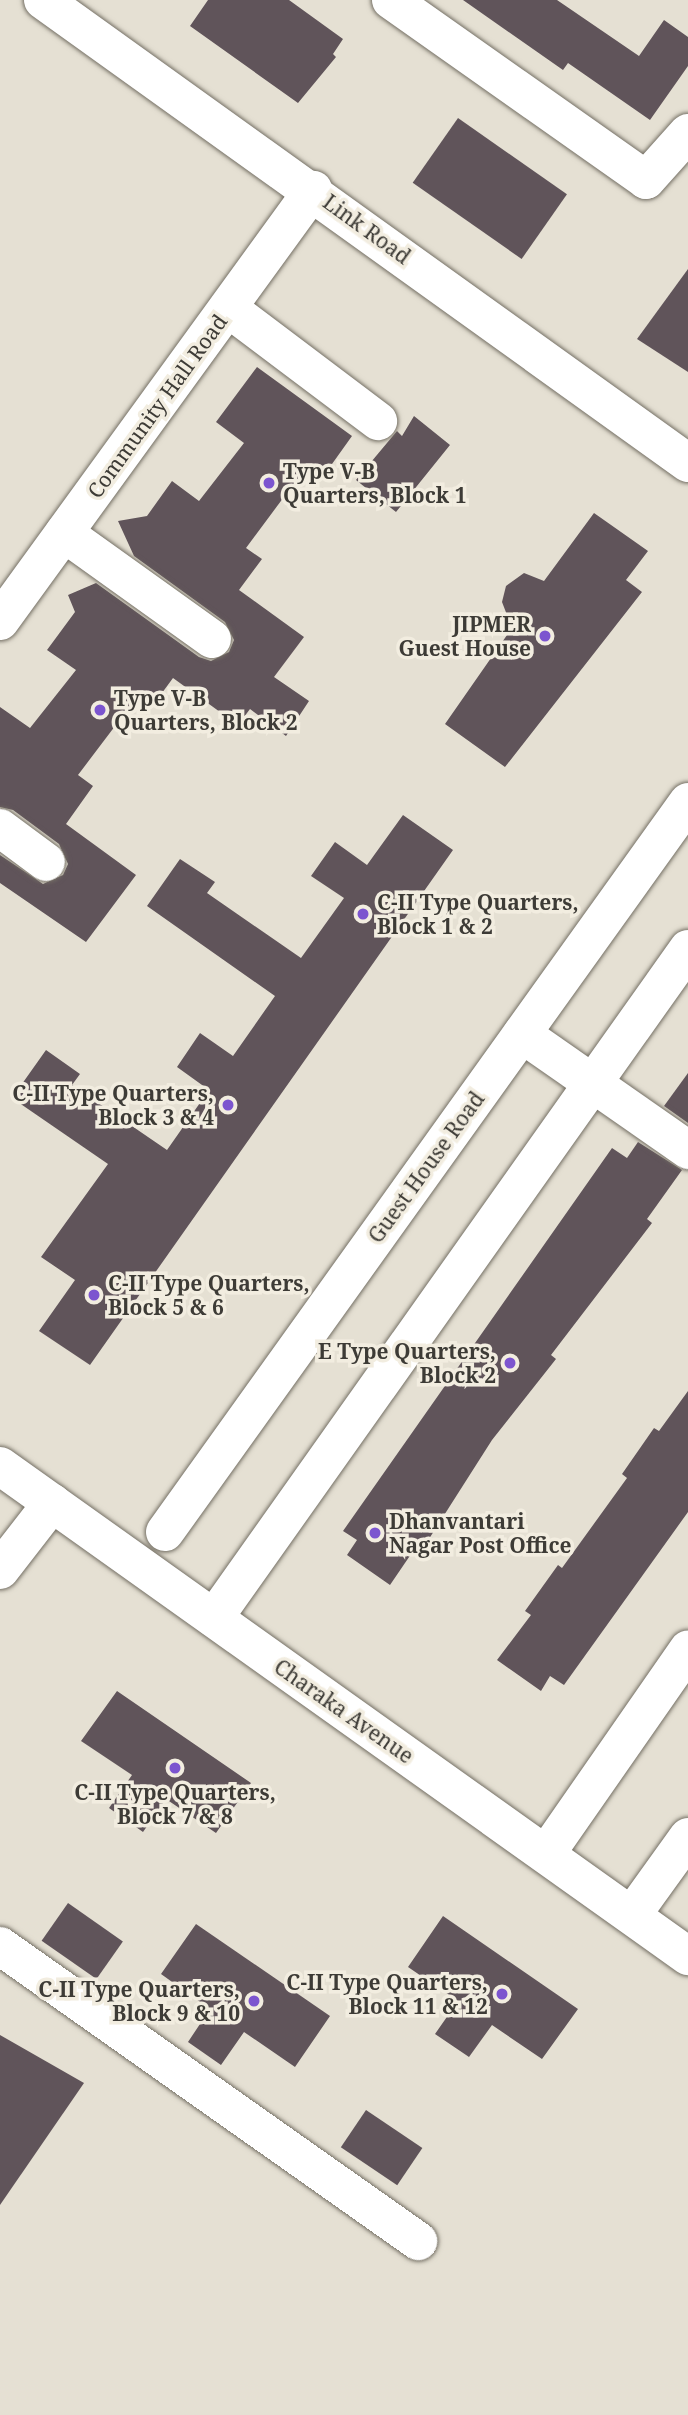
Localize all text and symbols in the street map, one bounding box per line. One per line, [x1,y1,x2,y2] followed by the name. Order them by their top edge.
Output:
[318,189,416,269] street label: Link Road
[82,309,232,503] street label: Community Hall Road
[283,458,467,508] place label: Type V-B Quarters, Block 1
[261,475,277,491] marker: Type V-B Quarters, Block 1
[399,611,531,661] place label: JIPMER Guest House
[537,628,553,644] marker: JIPMER Guest House
[114,685,298,735] place label: Type V-B Quarters, Block 2
[92,702,108,718] marker: Type V-B Quarters, Block 2
[377,889,579,939] place label: C-II Type Quarters, Block 1 & 2
[355,906,371,922] marker: C-II Type Quarters, Block 1 & 2
[12,1080,214,1130] place label: C-II Type Quarters, Block 3 & 4
[363,1086,489,1248] street label: Guest House Road
[220,1097,236,1113] marker: C-II Type Quarters, Block 3 & 4
[108,1270,310,1320] place label: C-II Type Quarters, Block 5 & 6
[86,1287,102,1303] marker: C-II Type Quarters, Block 5 & 6
[318,1338,496,1388] place label: E Type Quarters, Block 2
[502,1355,518,1371] marker: E Type Quarters, Block 2
[389,1508,571,1558] place label: Dhanvantari Nagar Post Office
[367,1525,383,1541] marker: Dhanvantari Nagar Post Office
[270,1654,418,1768] street label: Charaka Avenue
[167,1760,183,1776] marker: C-II Type Quarters, Block 7 & 8
[74,1779,276,1829] place label: C-II Type Quarters, Block 7 & 8
[286,1969,488,2019] place label: C-II Type Quarters, Block 11 & 12
[38,1976,240,2026] place label: C-II Type Quarters, Block 9 & 10
[494,1986,510,2002] marker: C-II Type Quarters, Block 11 & 12
[246,1993,262,2009] marker: C-II Type Quarters, Block 9 & 10

